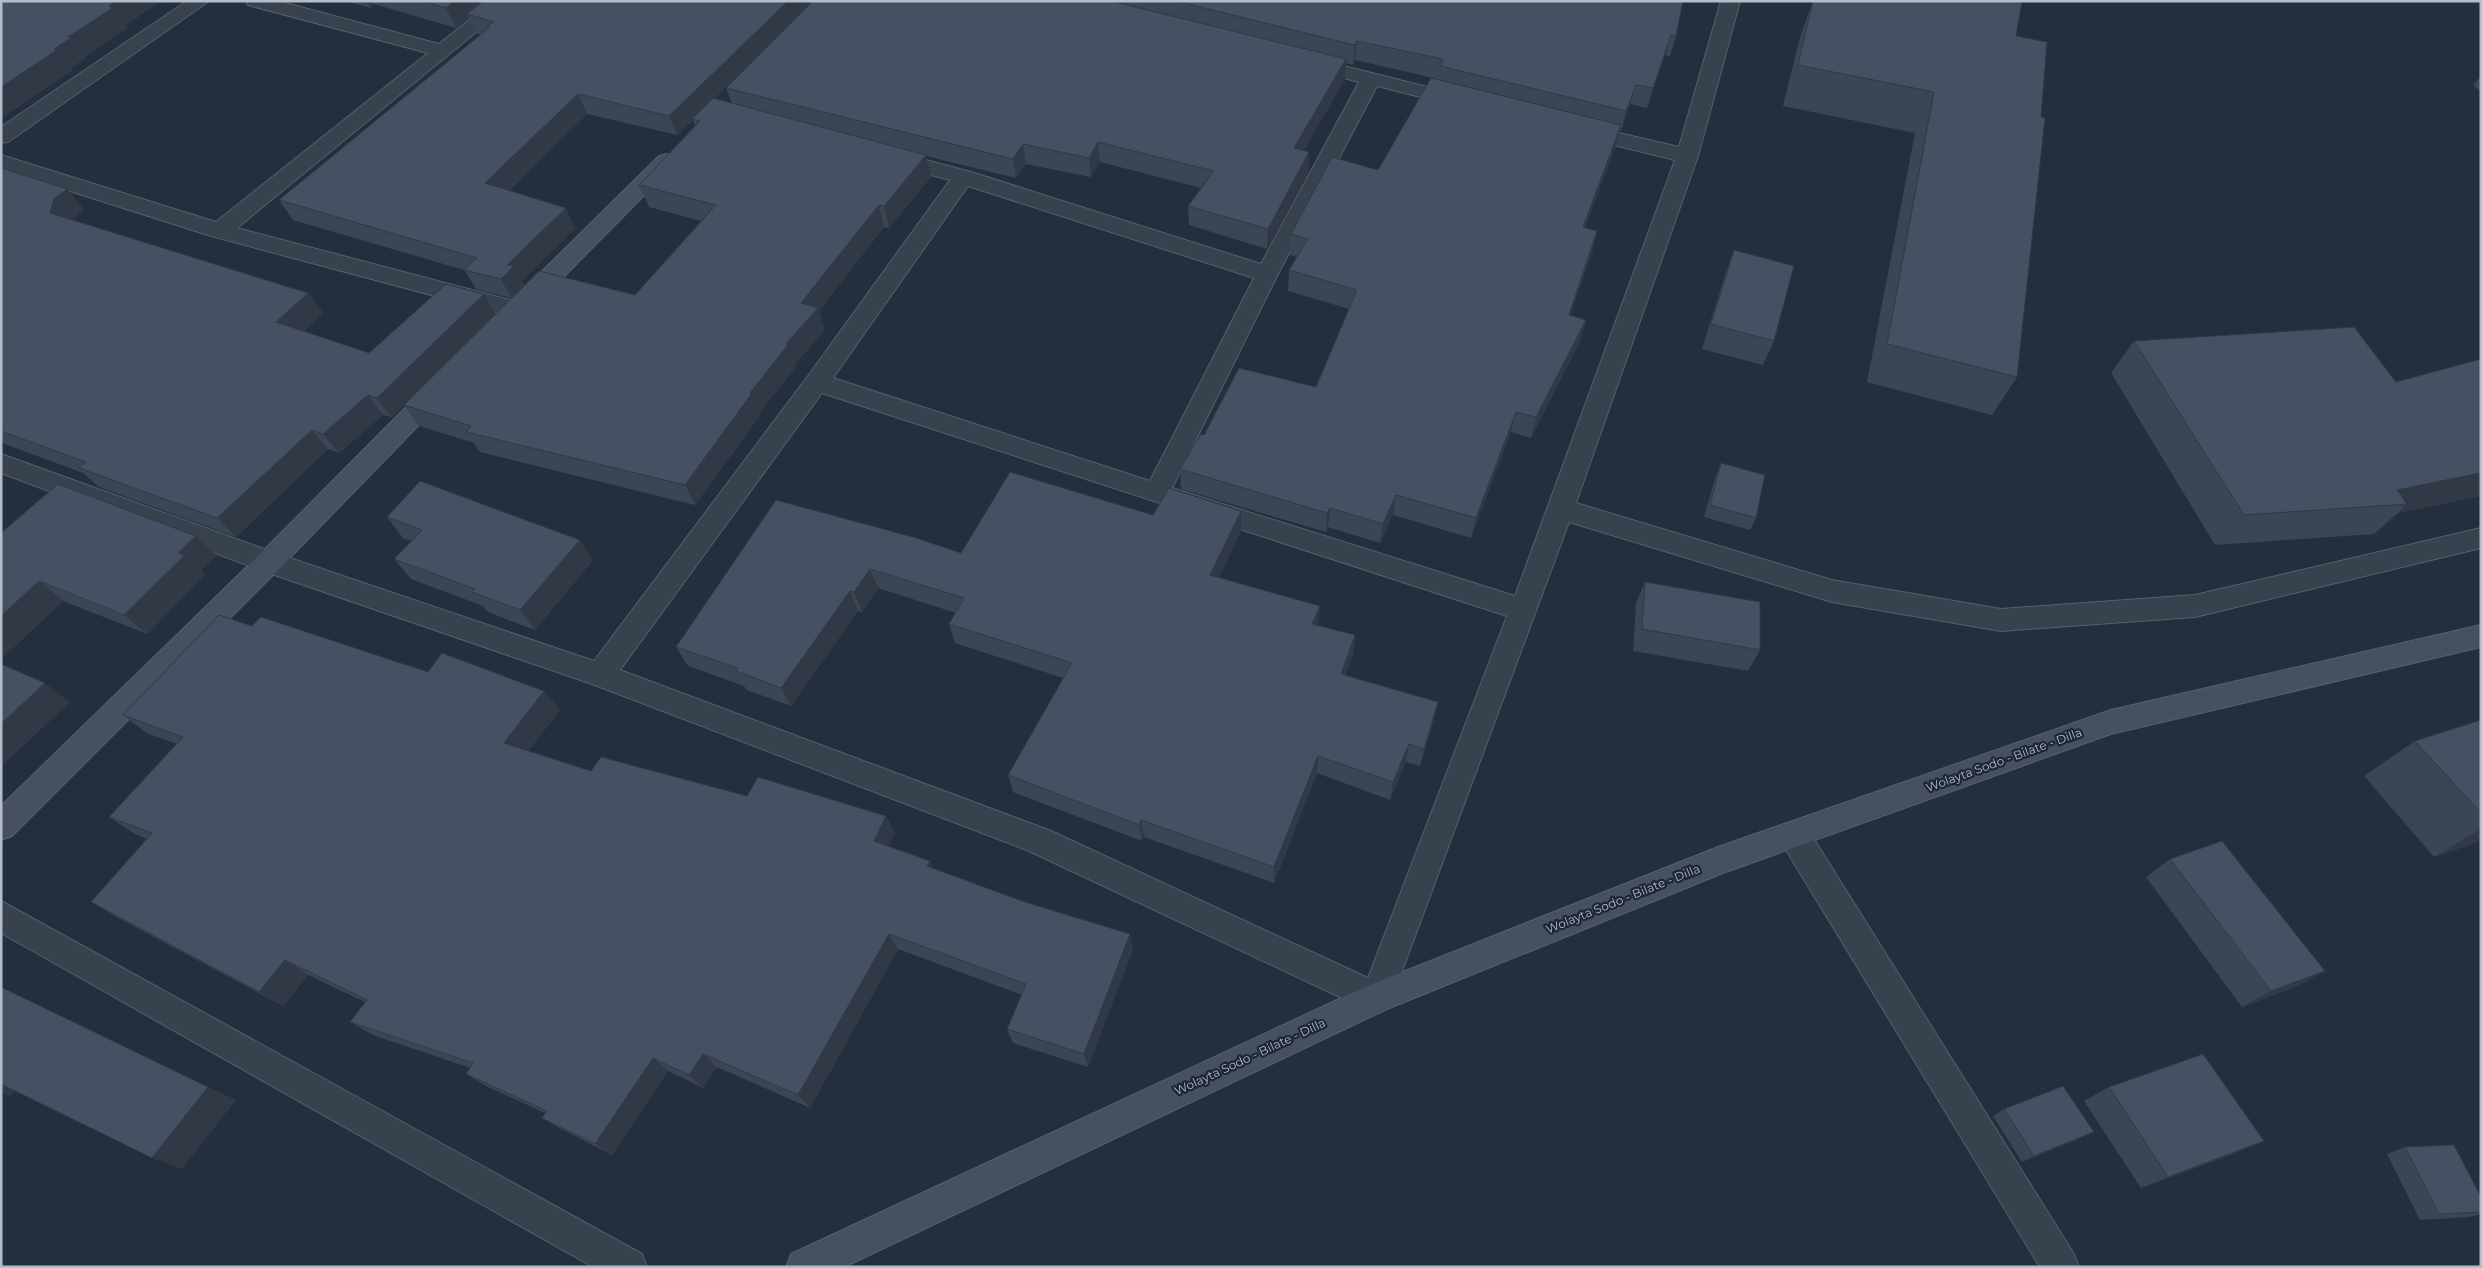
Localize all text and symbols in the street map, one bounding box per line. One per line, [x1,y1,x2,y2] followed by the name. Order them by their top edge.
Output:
[1924,724,2084,795] street label: Wolayta Sodo - Bilate - Dilla
[1543,861,1702,936] street label: Wolayta Sodo - Bilate - Dilla
[1172,1015,1328,1098] street label: Wolayta Sodo - Bilate - Dilla

